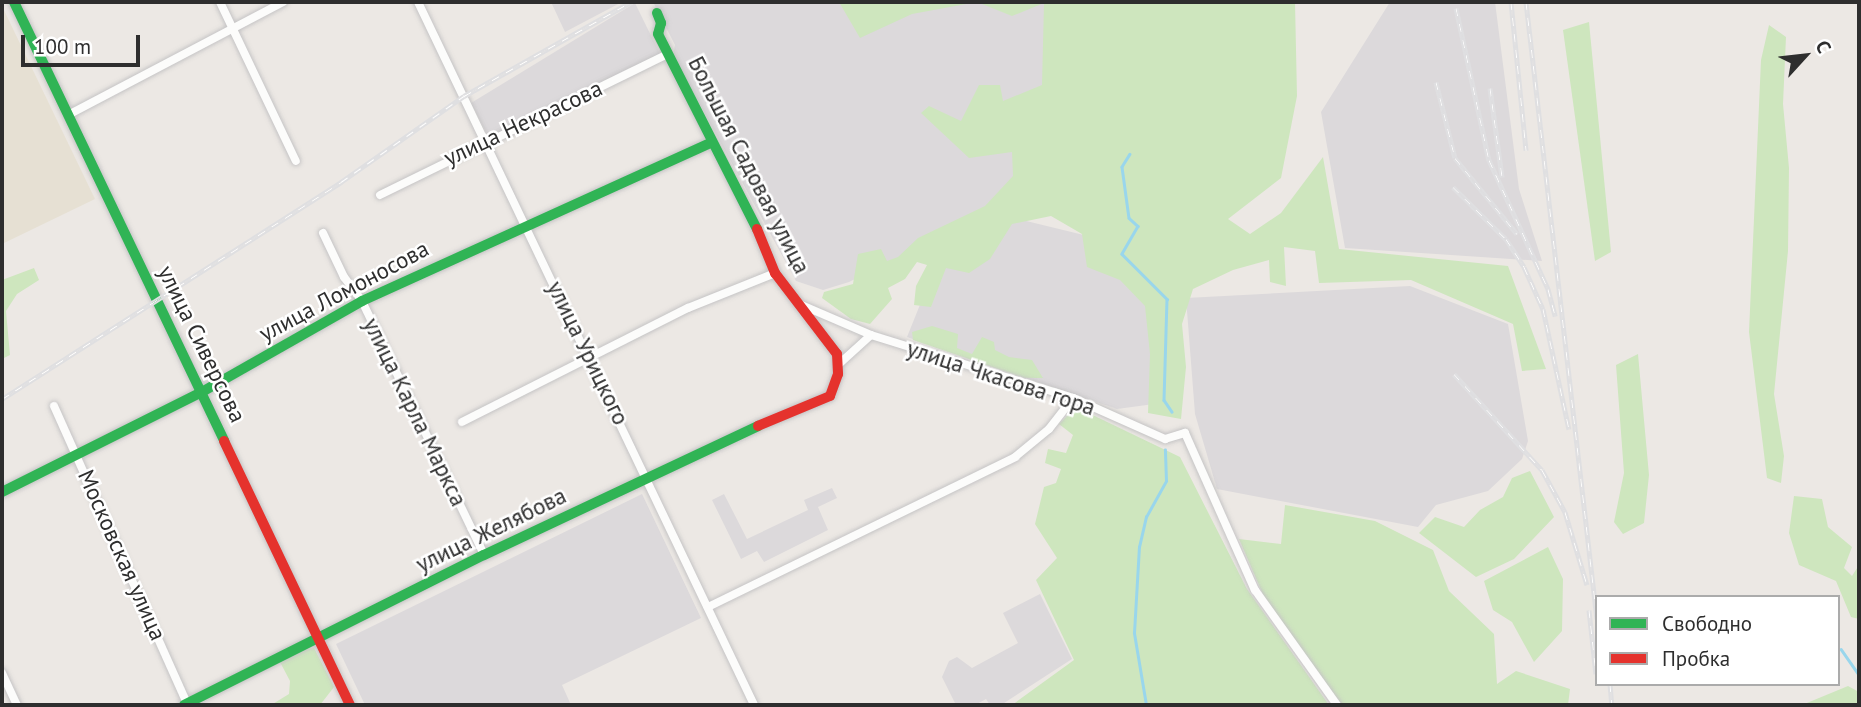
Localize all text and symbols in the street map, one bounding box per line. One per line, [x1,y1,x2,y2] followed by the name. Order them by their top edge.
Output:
[24,21,144,65] scale bar
[1770,21,1840,91] north arrow
[34,33,91,60] text: 100 m
[1811,36,1837,57] text: С
[682,52,816,278] street label: Большая Садовая улица
[439,74,607,172] street label: улица Некрасова
[254,235,434,347] street label: улица Ломоносова
[152,261,252,427] street label: улица Сиверсова
[541,276,635,430] street label: улица Урицкого
[357,313,473,511] street label: улица Карла Маркса
[903,335,1099,421] street label: улица Чкасова гора
[72,465,172,645] street label: Московская улица
[411,482,571,578] street label: улица Желябова
[1595,595,1840,686] legend
[1662,610,1752,637] text: Свободно
[1662,645,1730,672] text: Пробка

